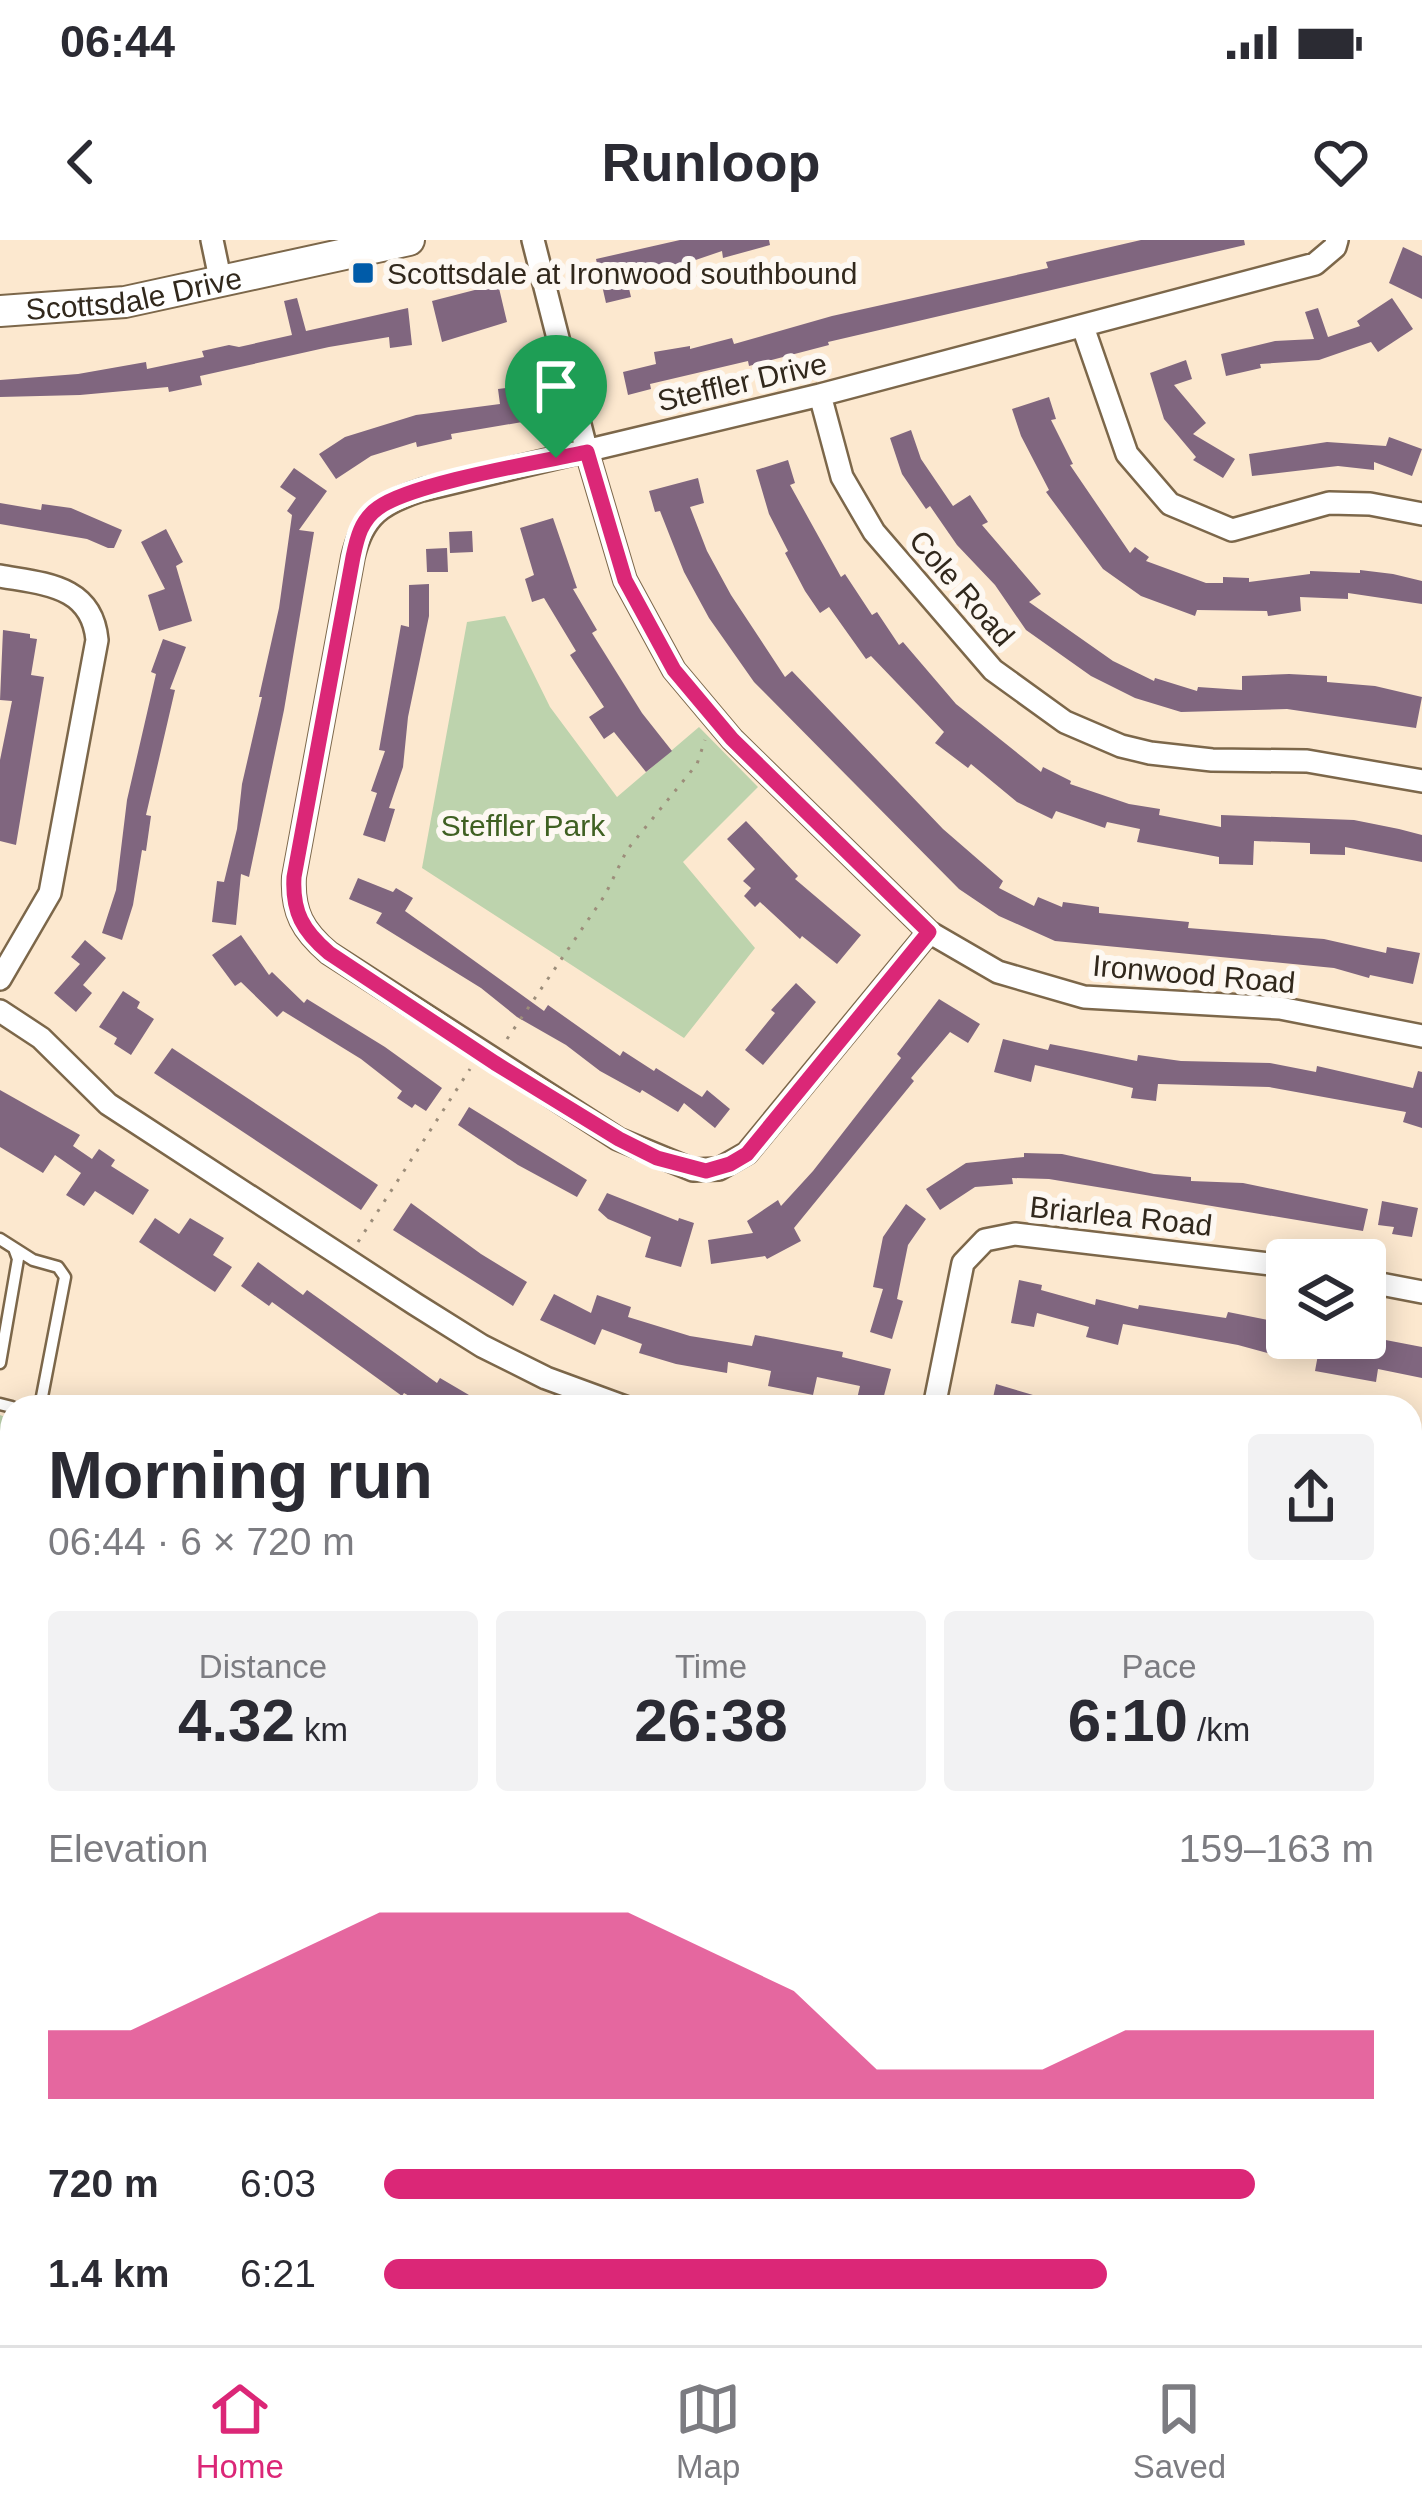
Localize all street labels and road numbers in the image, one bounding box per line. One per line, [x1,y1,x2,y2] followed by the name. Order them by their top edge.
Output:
[24,261,245,326] street label: Scottsdale Drive
[654,346,830,418] street label: Steffler Drive
[903,524,1021,652] street label: Cole Road
[1091,949,1297,999] street label: Ironwood Road
[1028,1190,1214,1242] street label: Briarlea Road

